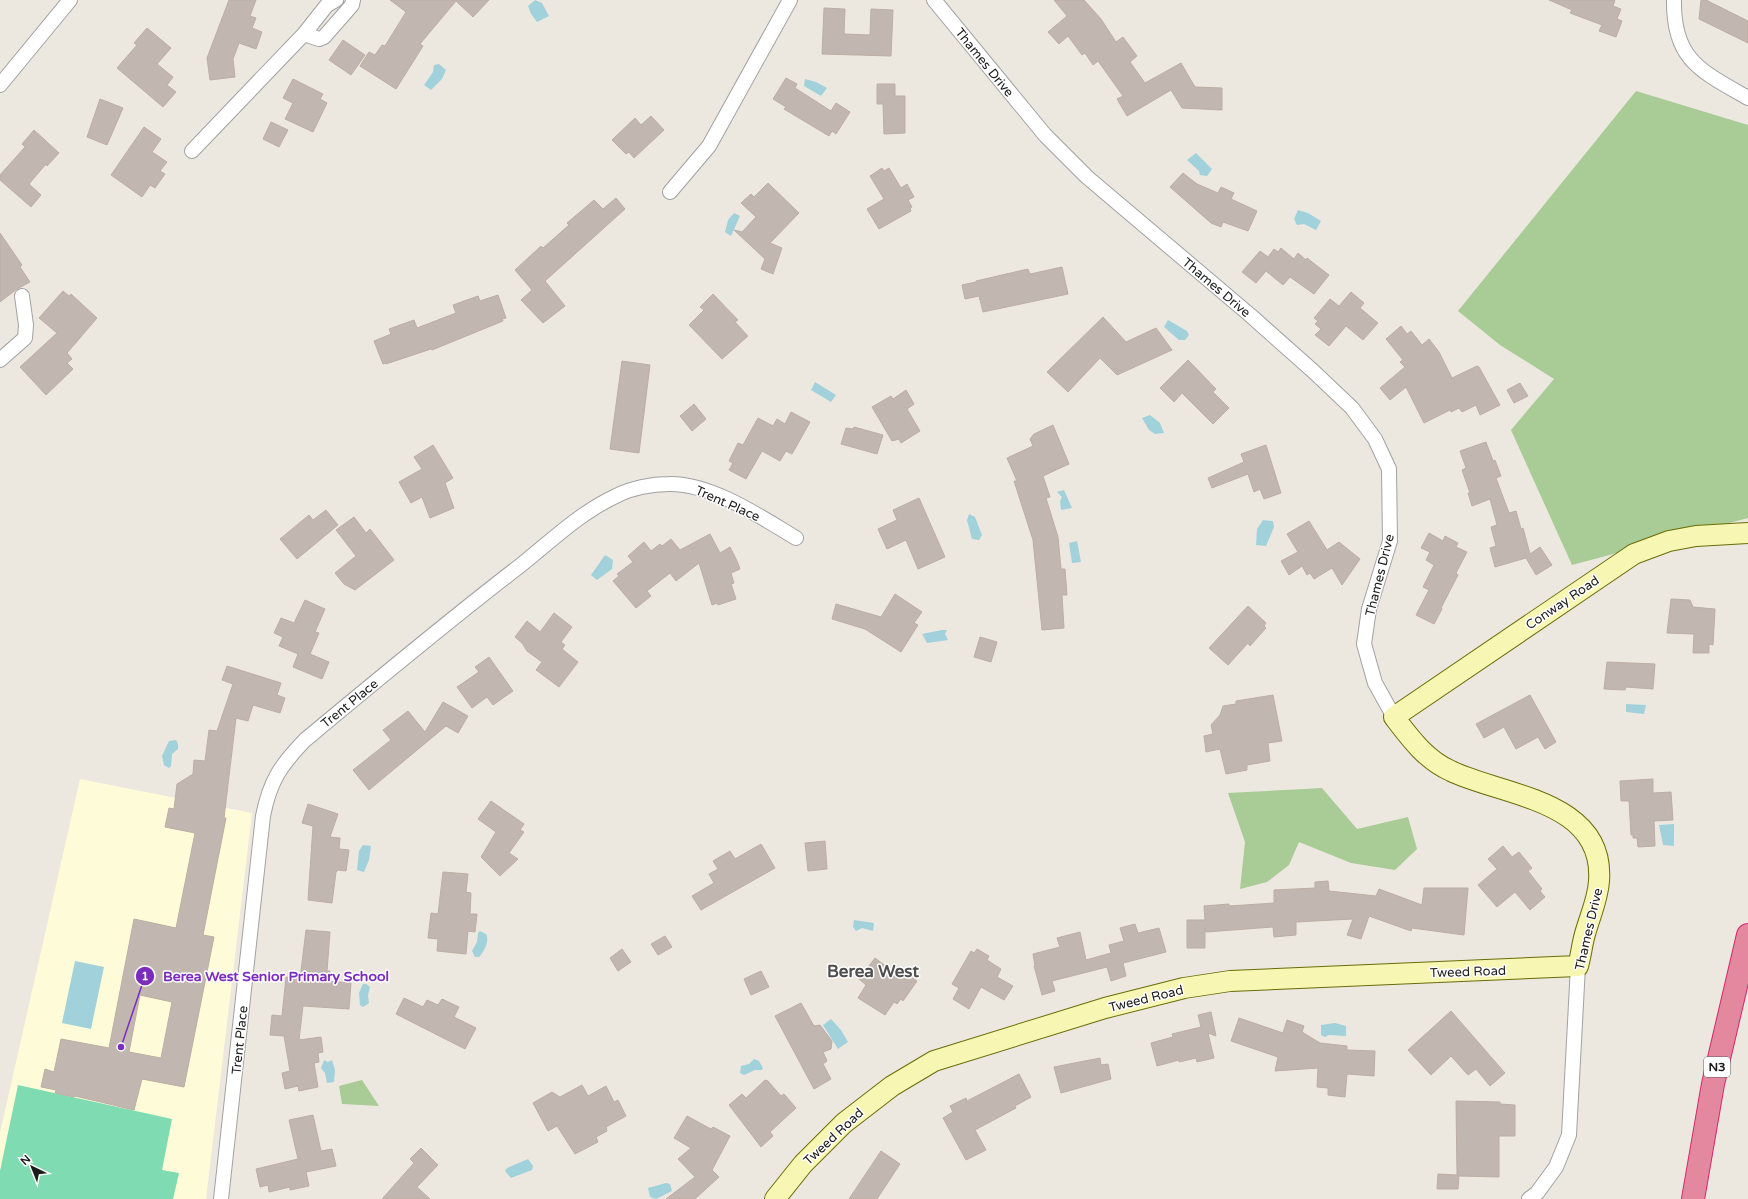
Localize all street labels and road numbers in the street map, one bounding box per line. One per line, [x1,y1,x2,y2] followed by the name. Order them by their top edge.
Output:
[952,25,1017,100] street label: Thames Drive
[1179,255,1254,321] street label: Thames Drive
[693,483,762,525] street label: Trent Place
[1362,533,1398,618] street label: Thames Drive
[1523,572,1602,633] street label: Conway Road
[318,676,381,732] street label: Trent Place
[1572,887,1606,972] street label: Thames Drive
[1430,963,1506,981] street label: Tweed Road
[1107,982,1185,1016] street label: Tweed Road
[228,1005,252,1075] street label: Trent Place
[1704,1057,1730,1077] road number: N3
[800,1105,867,1169] street label: Tweed Road

